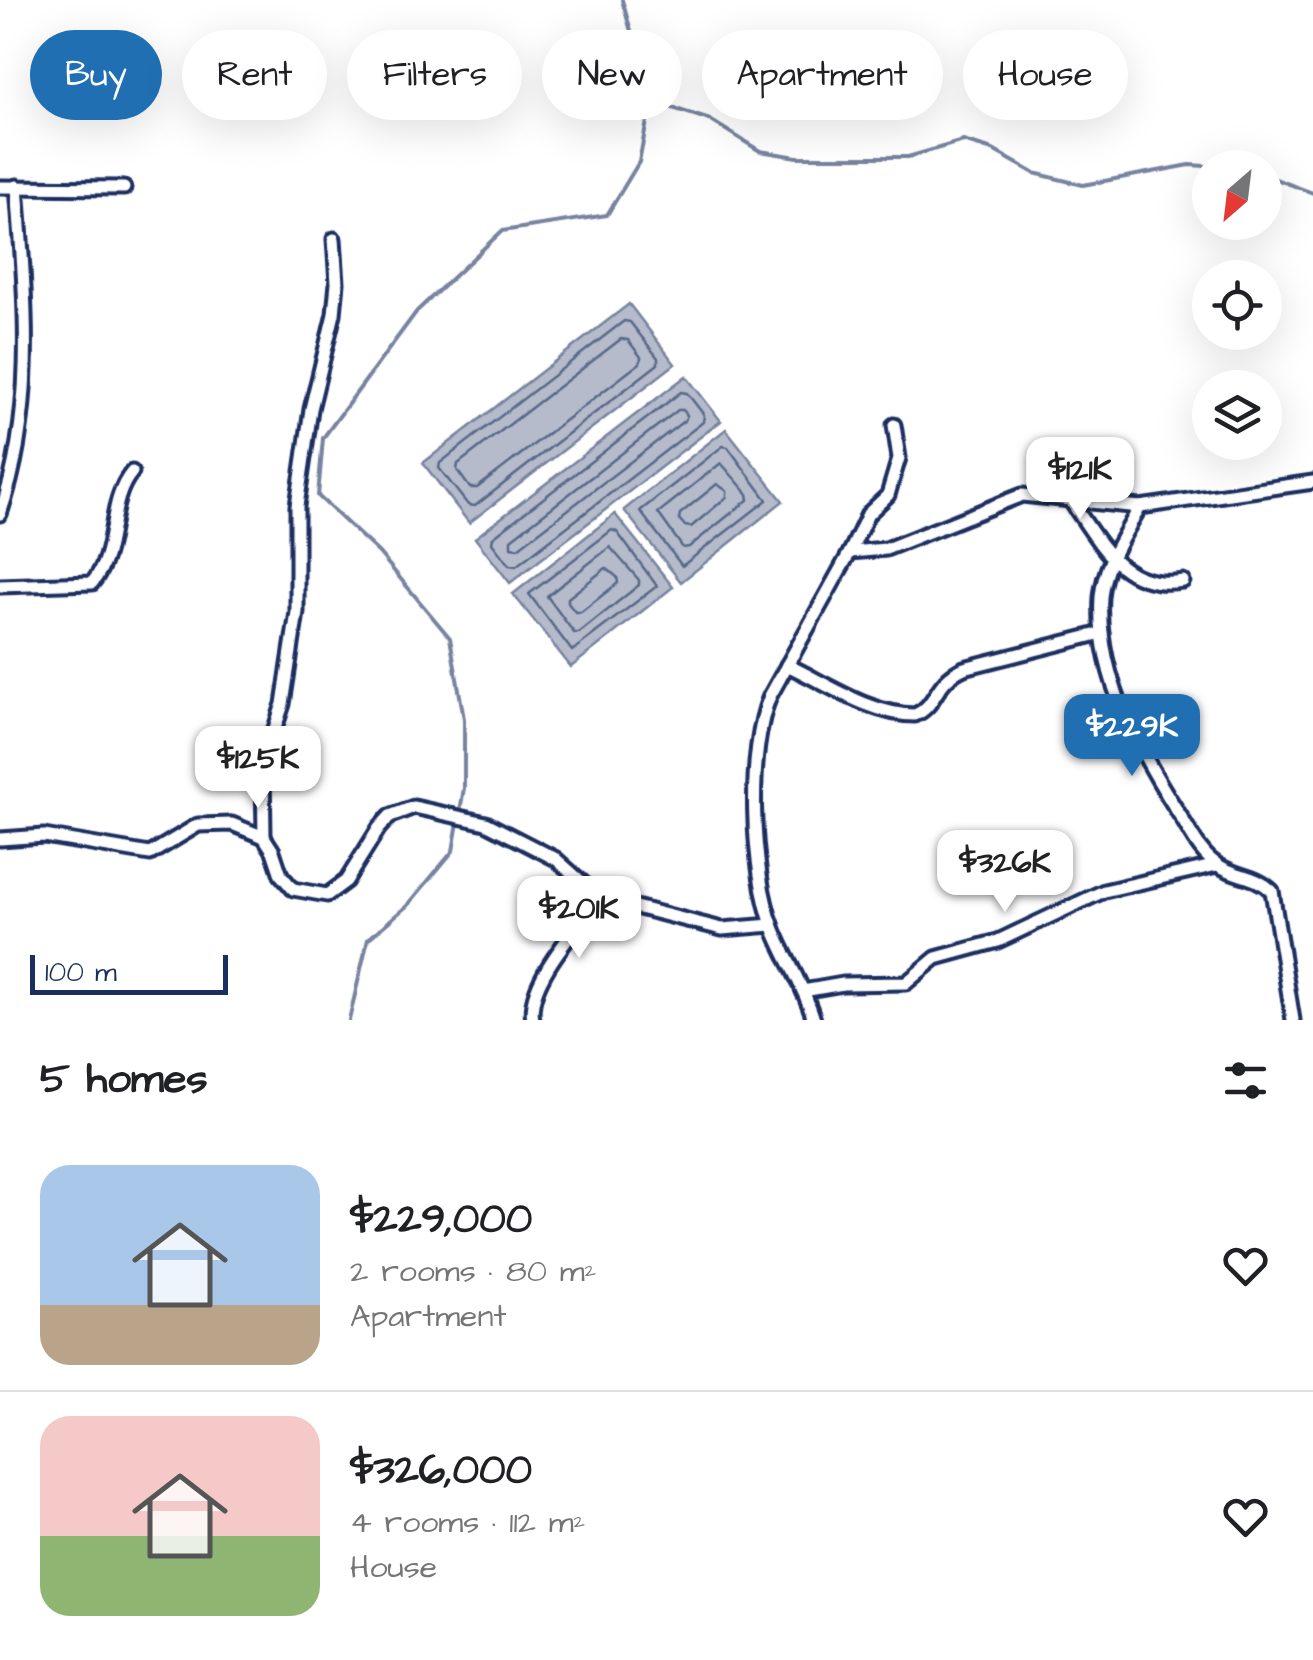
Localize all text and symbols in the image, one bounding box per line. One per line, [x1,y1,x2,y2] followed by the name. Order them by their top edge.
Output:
[30,30,162,120] chip: Buy
[182,30,327,120] chip: Rent
[347,30,522,120] chip: Filters
[542,30,682,120] chip: New
[702,30,943,120] chip: Apartment
[963,30,1128,120] chip: House
[1192,150,1282,240] north arrow
[1192,150,1282,460] map controls
[1192,260,1282,350] button: locate
[1192,370,1282,460] button: layers
[1010,437,1150,522] pin: $121K
[1048,447,1112,492] text: $121K
[1062,694,1202,779] pin: $229K
[1086,704,1178,749] text: $229K
[188,726,328,811] pin: $125K
[217,736,299,781] text: $125K
[935,830,1075,915] pin: $326K
[959,840,1051,885] text: $326K
[509,876,649,961] pin: $201K
[539,886,619,931] text: $201K
[30,950,228,994] scale bar
[45,953,117,992] text: 100 m
[40,1051,207,1109] text: 5 homes
[1218,1053,1273,1108] icon: filters
[350,1191,532,1249] text: $229,000
[120,1205,240,1325] icon: home
[1218,1238,1273,1293] icon: heart
[350,1249,597,1294] text: 2 rooms · 80 m²
[350,1294,506,1339] text: Apartment
[350,1442,532,1500] text: $326,000
[120,1456,240,1576] icon: home
[1218,1489,1273,1544] icon: heart
[350,1500,586,1545] text: 4 rooms · 112 m²
[350,1545,437,1590] text: House

